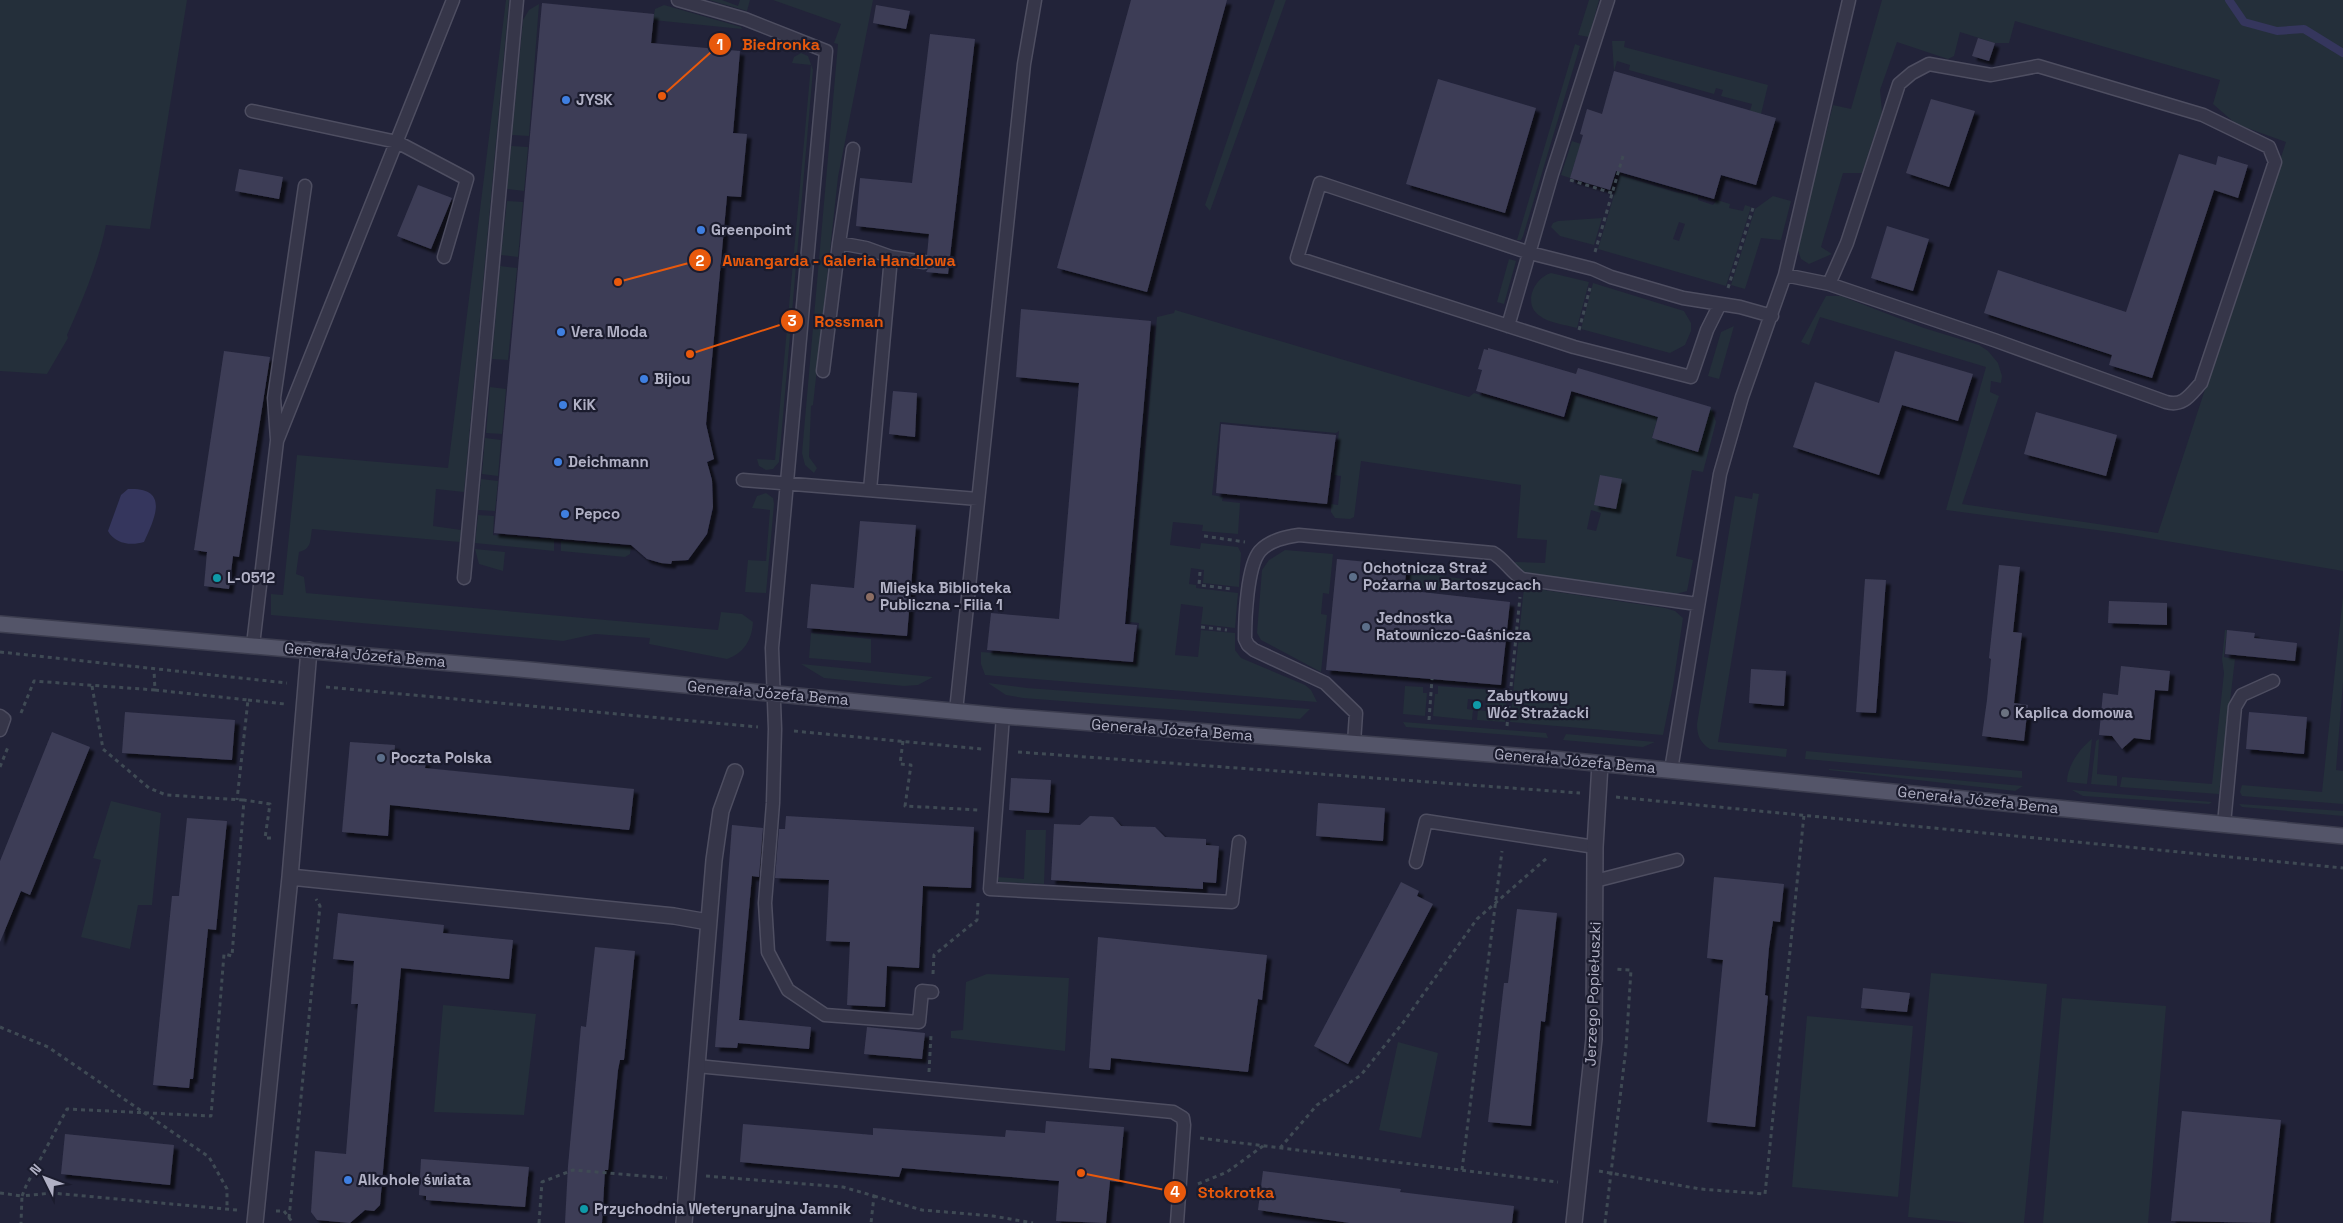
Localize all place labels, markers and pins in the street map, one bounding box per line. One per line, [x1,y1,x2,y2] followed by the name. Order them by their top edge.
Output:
[707,29,830,60] callout: Biedronka
[576,90,613,109] place label: JYSK
[560,94,572,106] marker: JYSK
[711,220,792,239] place label: Greenpoint
[695,224,707,236] marker: Greenpoint
[687,245,967,276] callout: Awangarda - Galeria Handlowa
[780,306,894,337] callout: Rossman
[571,322,648,341] place label: Vera Moda
[555,326,567,338] marker: Vera Moda
[654,369,690,388] place label: Bijou
[638,373,650,385] marker: Bijou
[573,395,596,414] place label: KiK
[557,399,569,411] marker: KiK
[568,452,649,471] place label: Deichmann
[552,456,564,468] marker: Deichmann
[575,504,620,523] place label: Pepco
[559,508,571,520] marker: Pepco
[1363,558,1541,594] place label: Ochotnicza Straż Pożarna w Bartoszycach
[227,568,275,587] place label: L-0512
[1347,571,1359,583] marker: Ochotnicza Straż Pożarna w Bartoszycach
[211,572,223,584] marker: L-0512
[880,578,1012,614] place label: Miejska Biblioteka Publiczna - Filia 1
[864,591,876,603] marker: Miejska Biblioteka Publiczna - Filia 1
[1376,608,1531,644] place label: Jednostka Ratowniczo-Gaśnicza
[1360,621,1372,633] marker: Jednostka Ratowniczo-Gaśnicza
[1487,686,1589,722] place label: Zabytkowy Wóz Strażacki
[1471,699,1483,711] marker: Zabytkowy Wóz Strażacki
[2015,703,2133,722] place label: Kaplica domowa
[1999,707,2011,719] marker: Kaplica domowa
[391,748,492,767] place label: Poczta Polska
[375,752,387,764] marker: Poczta Polska
[358,1170,471,1189] place label: Alkohole świata
[342,1174,354,1186] marker: Alkohole świata
[1162,1177,1284,1208] callout: Stokrotka
[594,1199,852,1218] place label: Przychodnia Weterynaryjna Jamnik
[578,1203,590,1215] marker: Przychodnia Weterynaryjna Jamnik

